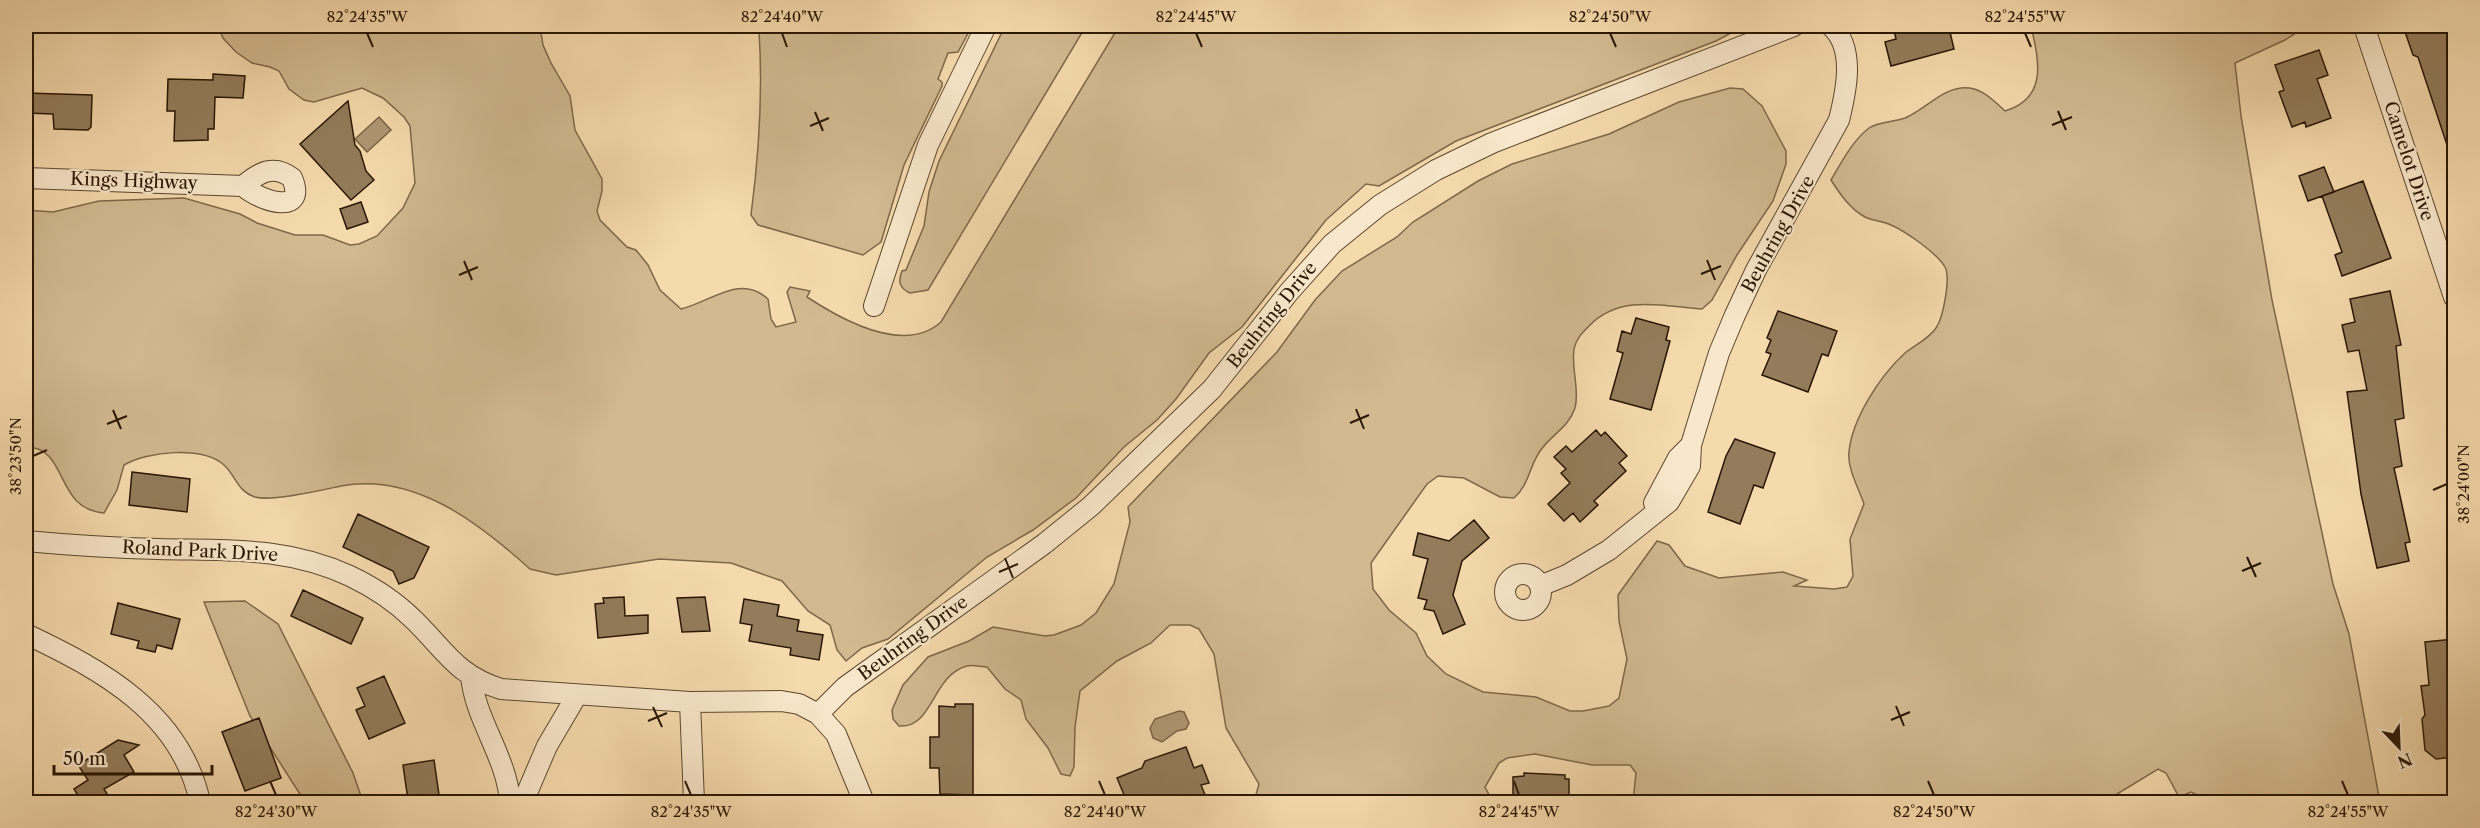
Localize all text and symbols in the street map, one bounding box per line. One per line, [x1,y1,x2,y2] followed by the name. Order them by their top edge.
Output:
[326,7,408,26] text: 82°24'35"W
[741,7,824,26] text: 82°24'40"W
[1156,7,1237,26] text: 82°24'45"W
[1569,7,1652,26] text: 82°24'50"W
[1984,7,2066,26] text: 82°24'55"W
[2379,98,2439,224] street label: Camelot Drive
[70,168,199,194] street label: Kings Highway
[1737,172,1819,296] street label: Beuhring Drive
[1222,257,1322,373] street label: Beuhring Drive
[6,417,25,495] text: 38°23'50"N
[2454,444,2473,524] text: 38°24'00"N
[121,536,279,566] street label: Roland Park Drive
[854,591,972,685] street label: Beuhring Drive
[2369,717,2429,777] north arrow
[54,738,212,776] scale bar
[63,748,106,770] text: 50 m
[2394,749,2415,773] text: N
[235,802,318,821] text: 82°24'30"W
[650,802,732,821] text: 82°24'35"W
[1064,802,1147,821] text: 82°24'40"W
[1479,802,1560,821] text: 82°24'45"W
[1893,802,1976,821] text: 82°24'50"W
[2307,802,2389,821] text: 82°24'55"W

